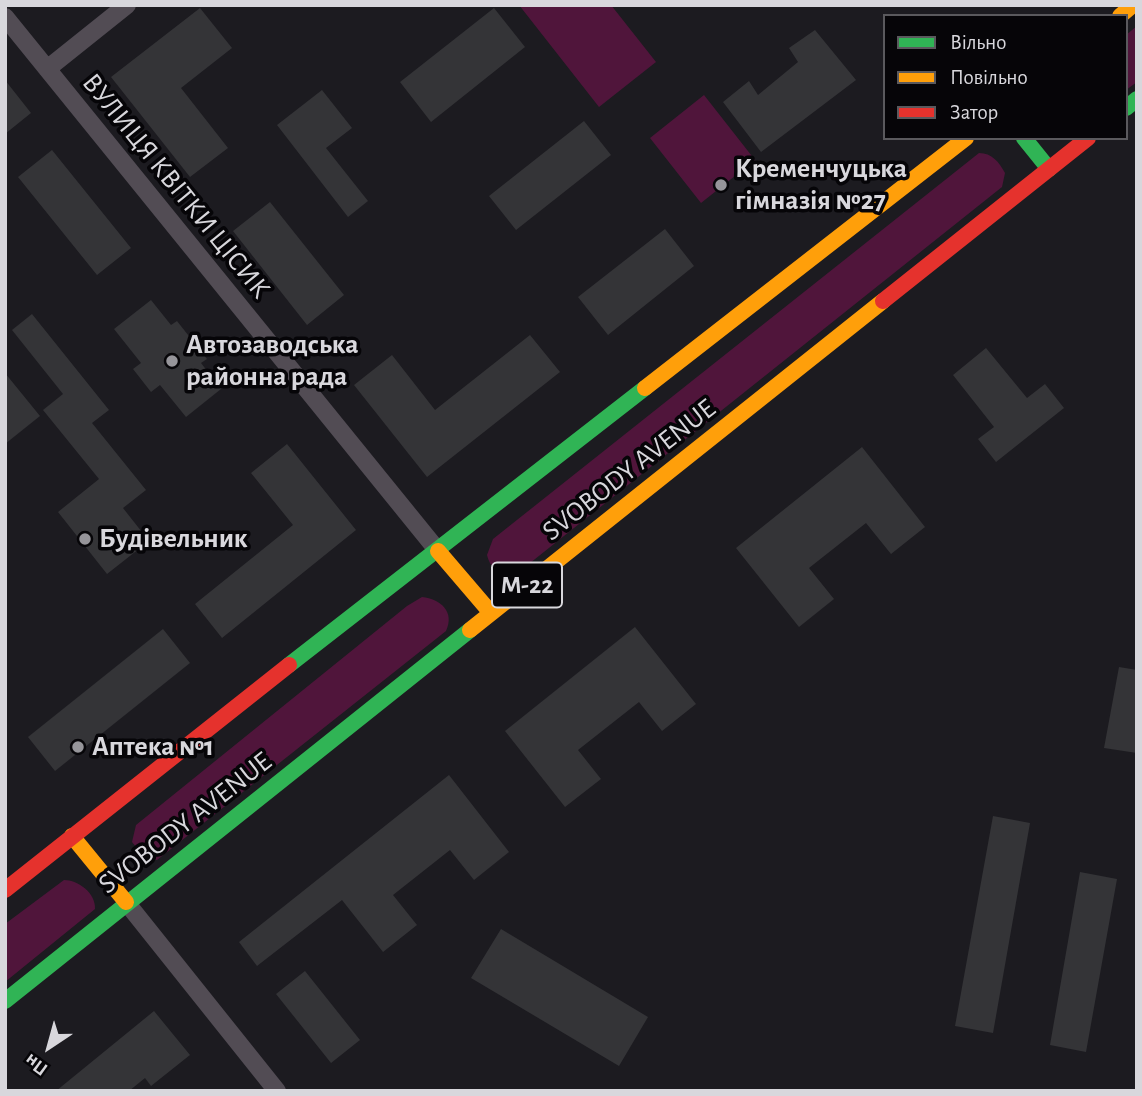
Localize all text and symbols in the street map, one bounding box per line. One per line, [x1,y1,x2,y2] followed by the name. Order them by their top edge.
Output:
[883,14,1128,140] legend
[950,32,1006,53] text: Вільно
[75,67,277,305] street label: ВУЛИЦЯ КВІТКИ ЦІСИК
[950,67,1028,88] text: Повільно
[950,102,998,123] text: Затор
[735,152,907,218] place label: Кременчуцька гімназія №27
[713,177,729,193] marker: Кременчуцька гімназія №27
[186,328,358,394] place label: Автозаводська районна рада
[164,353,180,369] marker: Автозаводська районна рада
[536,392,722,548] street label: SVOBODY AVENUE
[99,522,248,556] place label: Будівельник
[77,531,93,547] marker: Будівельник
[492,562,562,608] road number: М-22
[92,730,214,764] place label: Аптека №1
[70,739,86,755] marker: Аптека №1
[92,745,278,901] street label: SVOBODY AVENUE
[14,1012,84,1082] north arrow
[21,1050,51,1079] text: Пн

